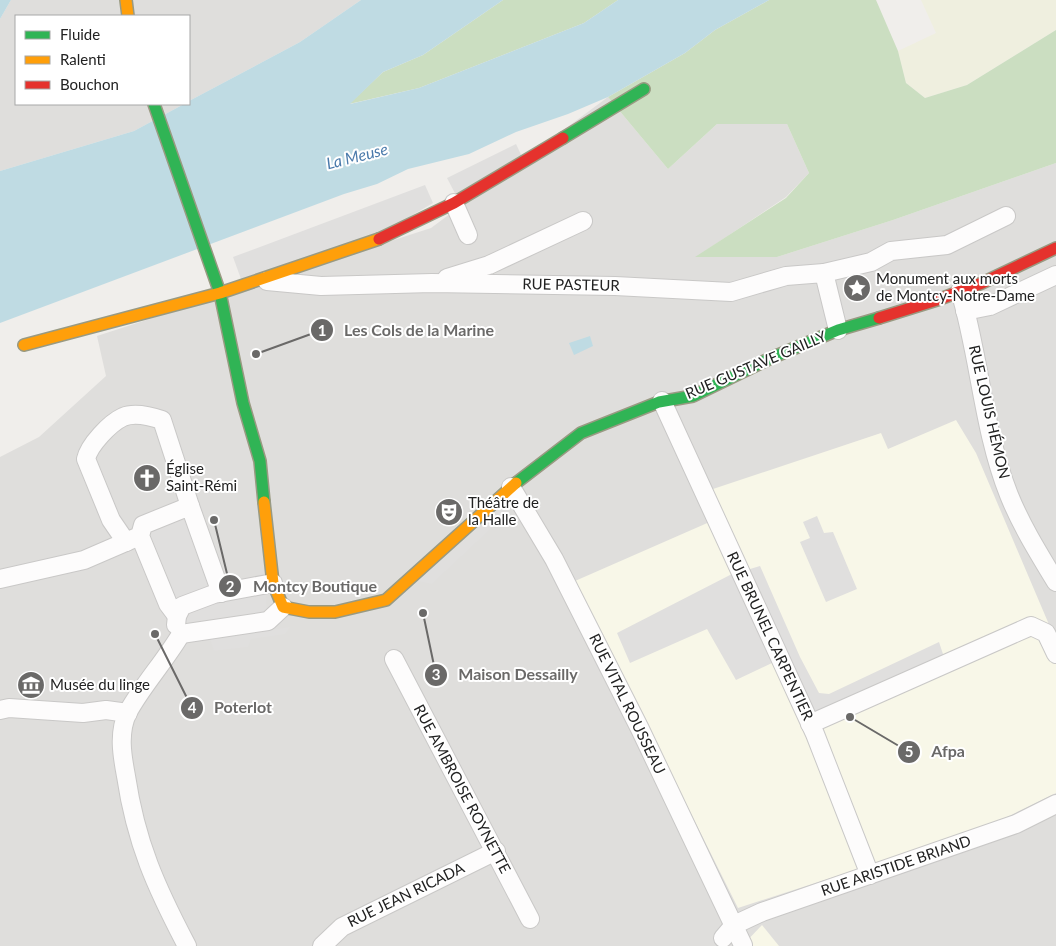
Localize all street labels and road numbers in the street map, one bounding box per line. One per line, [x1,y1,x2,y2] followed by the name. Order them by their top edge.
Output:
[522,274,620,294] street label: RUE PASTEUR
[682,326,829,402] street label: RUE GUSTAVE GAILLY
[966,343,1014,480] street label: RUE LOUIS HÉMON
[724,548,818,723] street label: RUE BRUNEL CARPENTIER
[586,630,670,777] street label: RUE VITAL ROUSSEAU
[411,701,515,876] street label: RUE AMBROISE ROYNETTE
[818,831,973,899] street label: RUE ARISTIDE BRIAND
[344,858,468,930] street label: RUE JEAN RICADA

